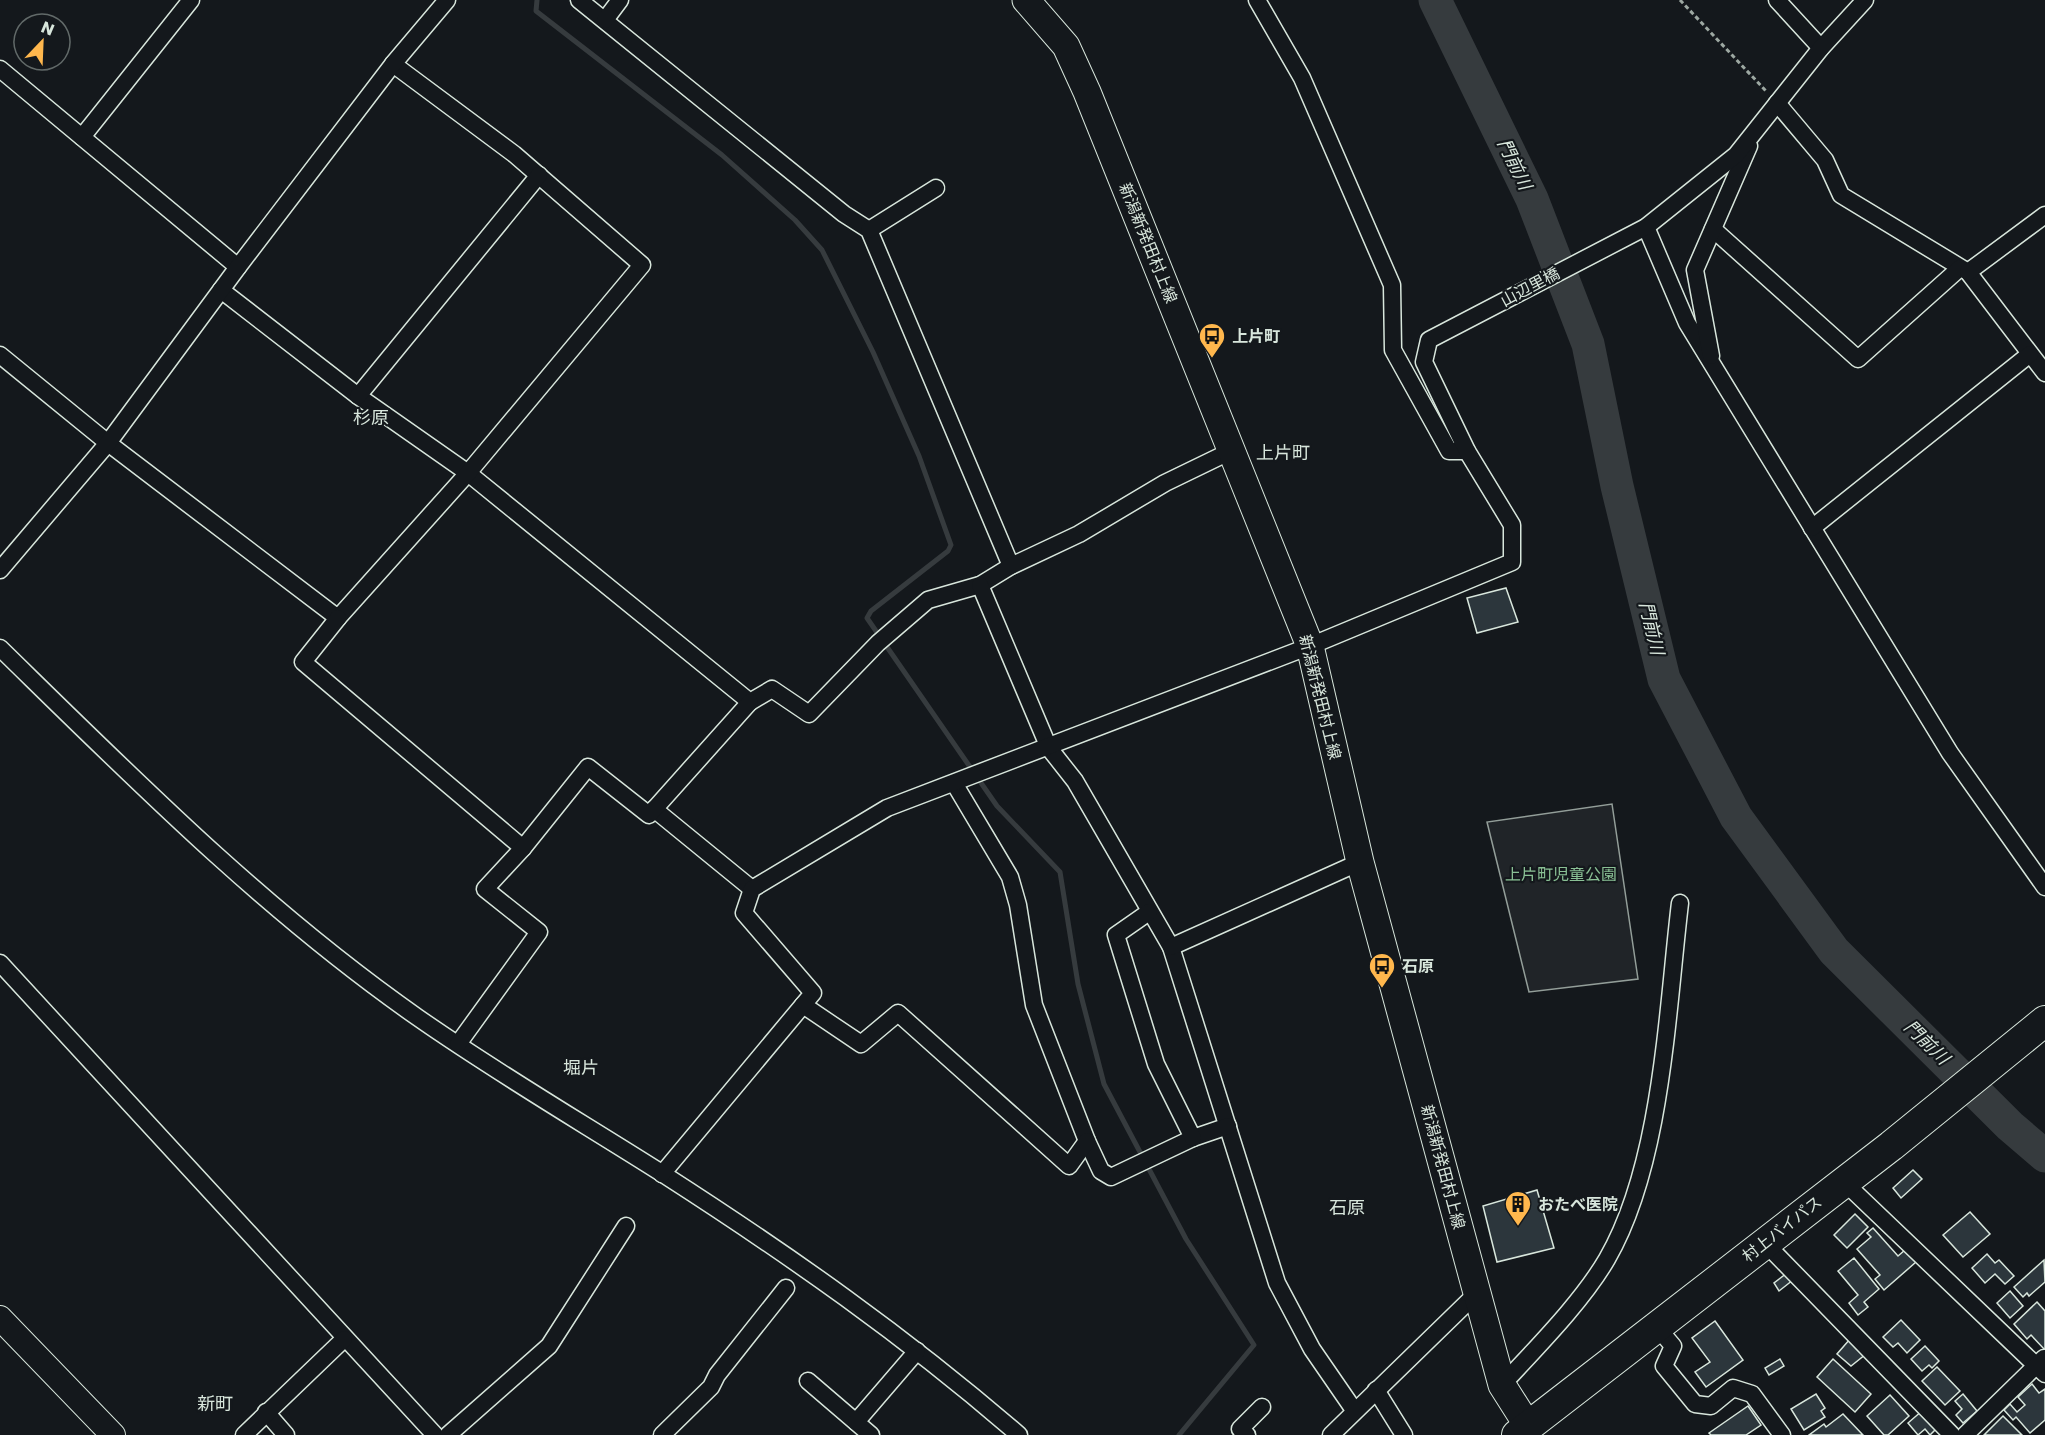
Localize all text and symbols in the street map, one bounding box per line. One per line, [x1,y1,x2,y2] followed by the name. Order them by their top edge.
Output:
[12,12,72,72] north arrow
[38,16,58,42] text: N
[1492,134,1539,196] water label: 門前川
[1113,179,1183,307] street label: 新潟新発田村上線
[1496,262,1564,312] street label: 山辺里橋
[1197,321,1227,359] bus stop icon: 上片町
[1232,325,1280,348] place label: 上片町
[353,405,389,430] district label: 杉原
[1256,440,1310,465] district label: 上片町
[1634,599,1671,659] water label: 門前川
[1293,632,1347,762] street label: 新潟新発田村上線
[1505,863,1617,886] park label: 上片町児童公園
[1367,951,1397,989] bus stop icon: 石原
[1402,955,1434,978] place label: 石原
[1899,1014,1957,1071] water label: 門前川
[563,1055,599,1080] district label: 堀片
[1415,1102,1471,1232] street label: 新潟新発田村上線
[1503,1189,1533,1227] building icon: おたべ医院
[1737,1190,1827,1268] street label: 村上バイパス
[1538,1193,1618,1216] place label: おたべ医院
[1329,1195,1365,1220] district label: 石原
[197,1391,233,1416] district label: 新町

